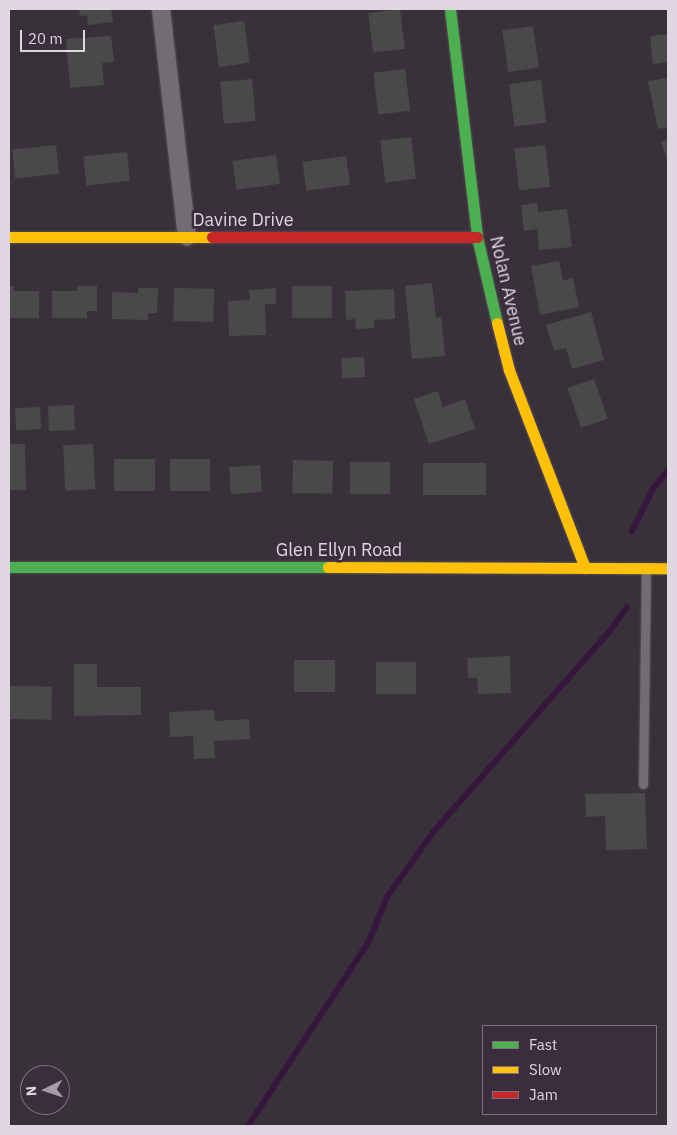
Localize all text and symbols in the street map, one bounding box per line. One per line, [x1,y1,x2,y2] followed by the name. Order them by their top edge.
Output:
[22,20,88,52] scale bar
[28,29,63,48] text: 20 m
[192,209,294,231] street label: Davine Drive
[485,234,531,348] street label: Nolan Avenue
[276,539,402,561] street label: Glen Ellyn Road
[482,1025,657,1115] legend
[529,1035,557,1054] text: Fast
[529,1060,562,1079] text: Slow
[20,1065,70,1115] north arrow
[22,1085,40,1097] text: N
[529,1085,558,1104] text: Jam

